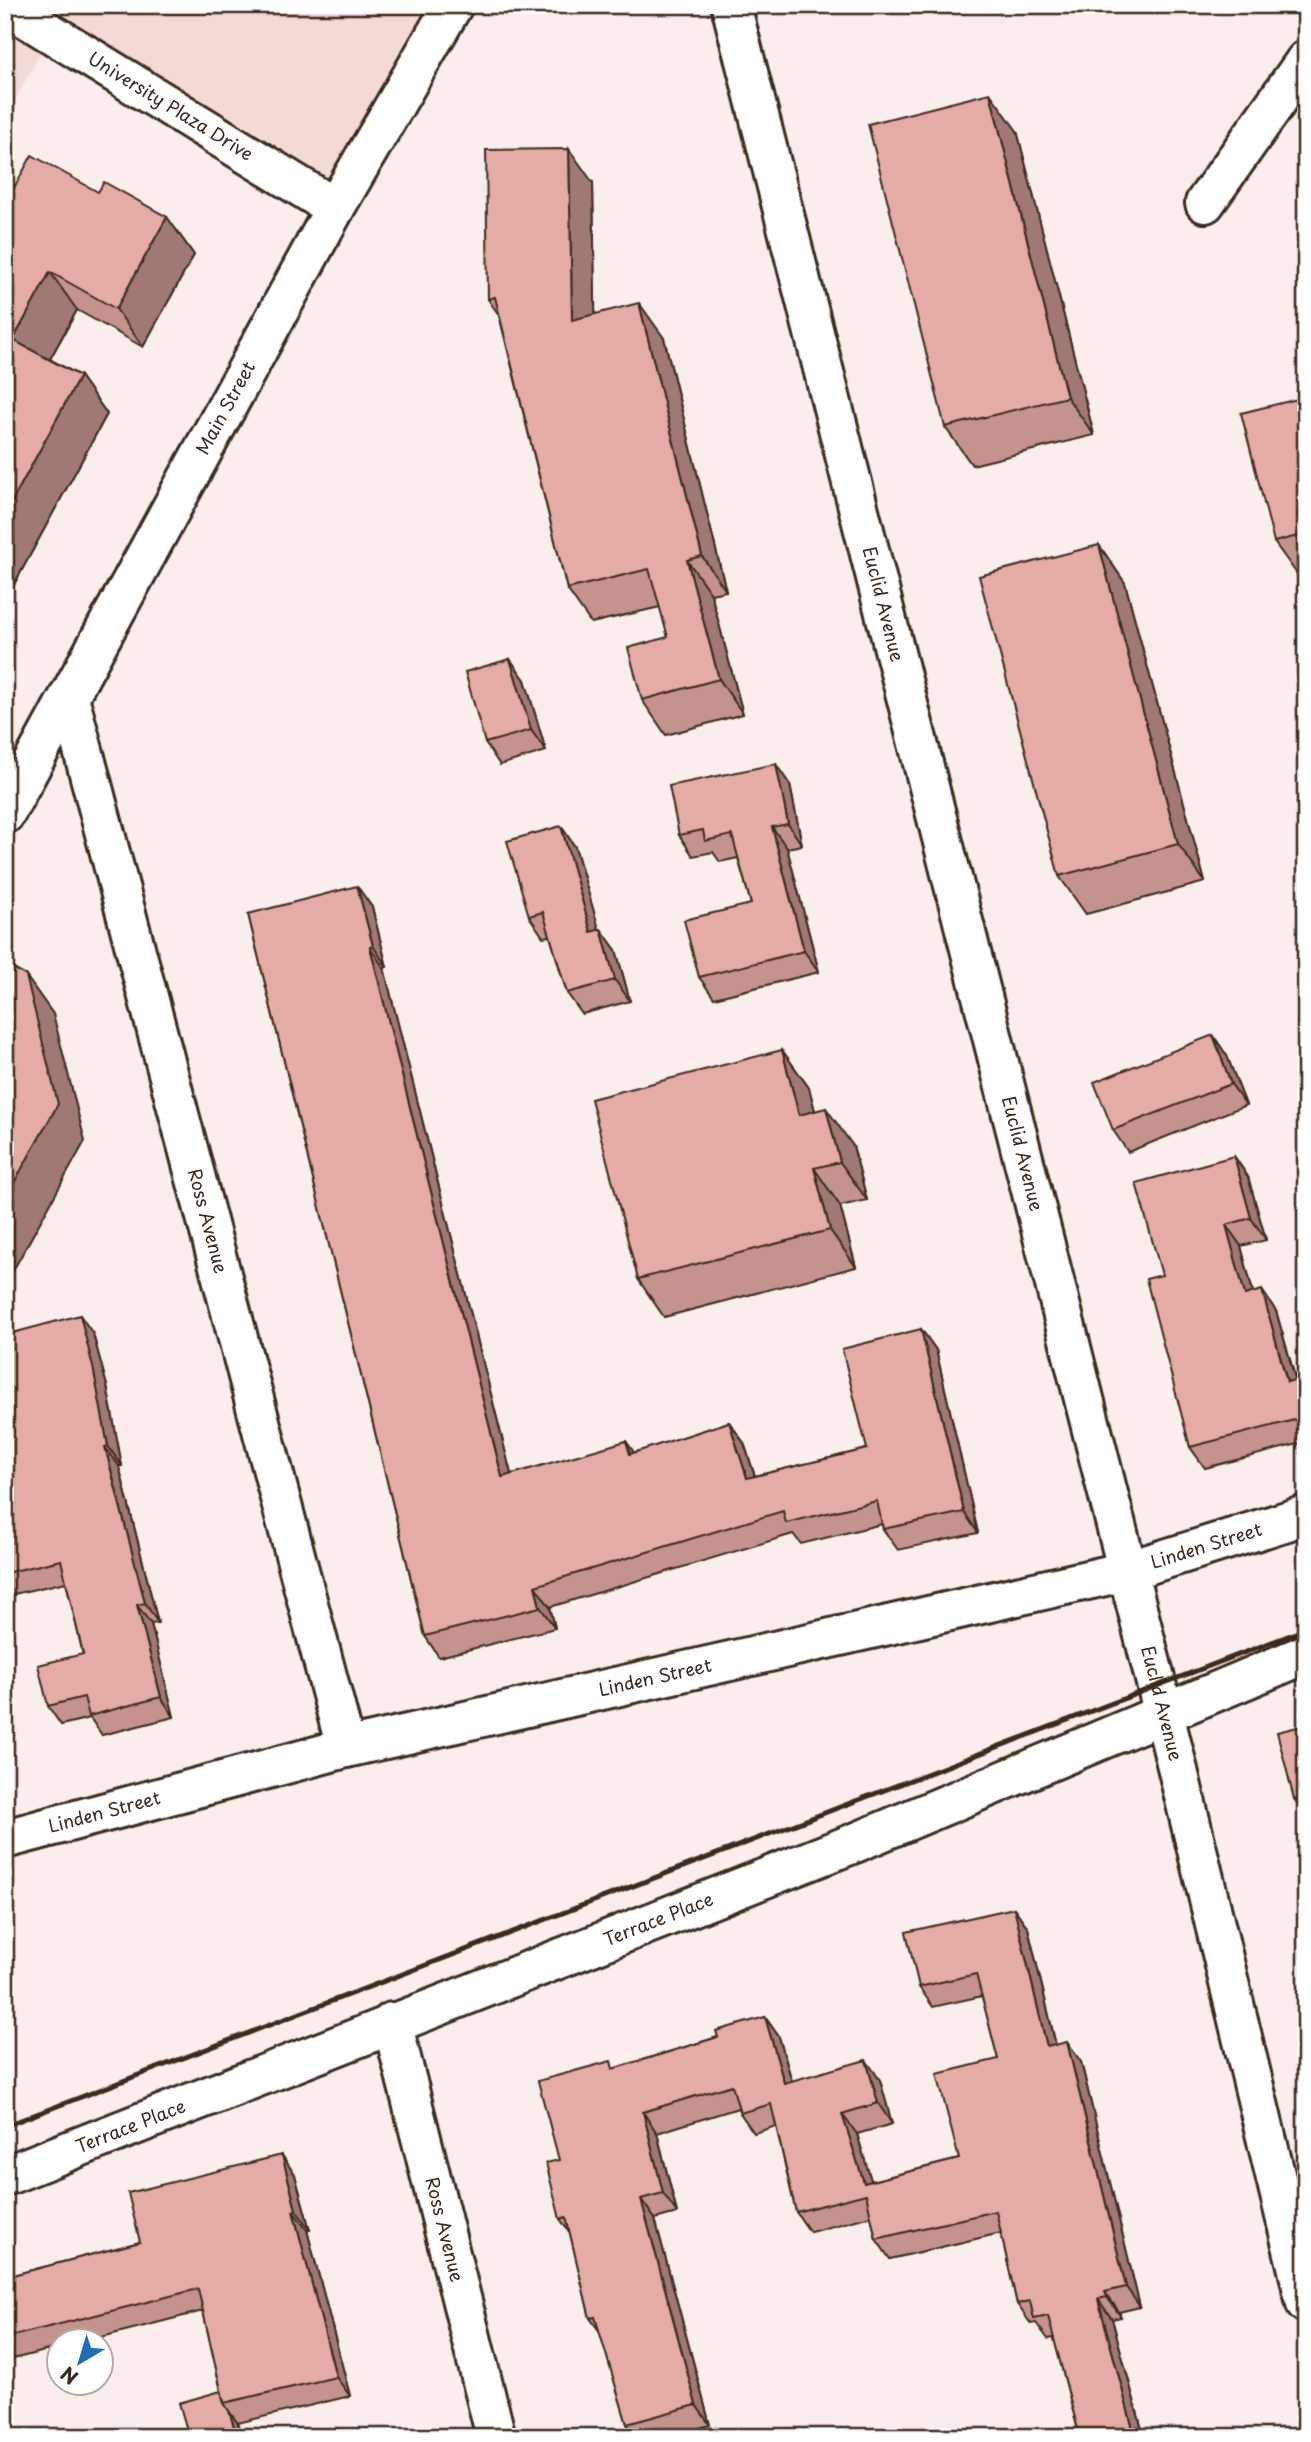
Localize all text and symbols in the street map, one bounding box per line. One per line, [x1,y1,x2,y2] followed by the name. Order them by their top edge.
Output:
[83,44,259,167] street label: University Plaza Drive
[188,356,261,459] street label: Main Street
[857,543,912,664] street label: Euclid Avenue
[996,1093,1051,1214] street label: Euclid Avenue
[182,1166,235,1276] street label: Ross Avenue
[1147,1515,1265,1575] street label: Linden Street
[1135,1643,1190,1764] street label: Euclid Avenue
[596,1651,714,1702] street label: Linden Street
[45,1783,163,1839] street label: Linden Street
[599,1885,717,1952] street label: Terrace Place
[71,2092,189,2159] street label: Terrace Place
[419,2174,472,2285] street label: Ross Avenue
[46,2326,116,2396] north arrow
[54,2361,83,2392] text: N

